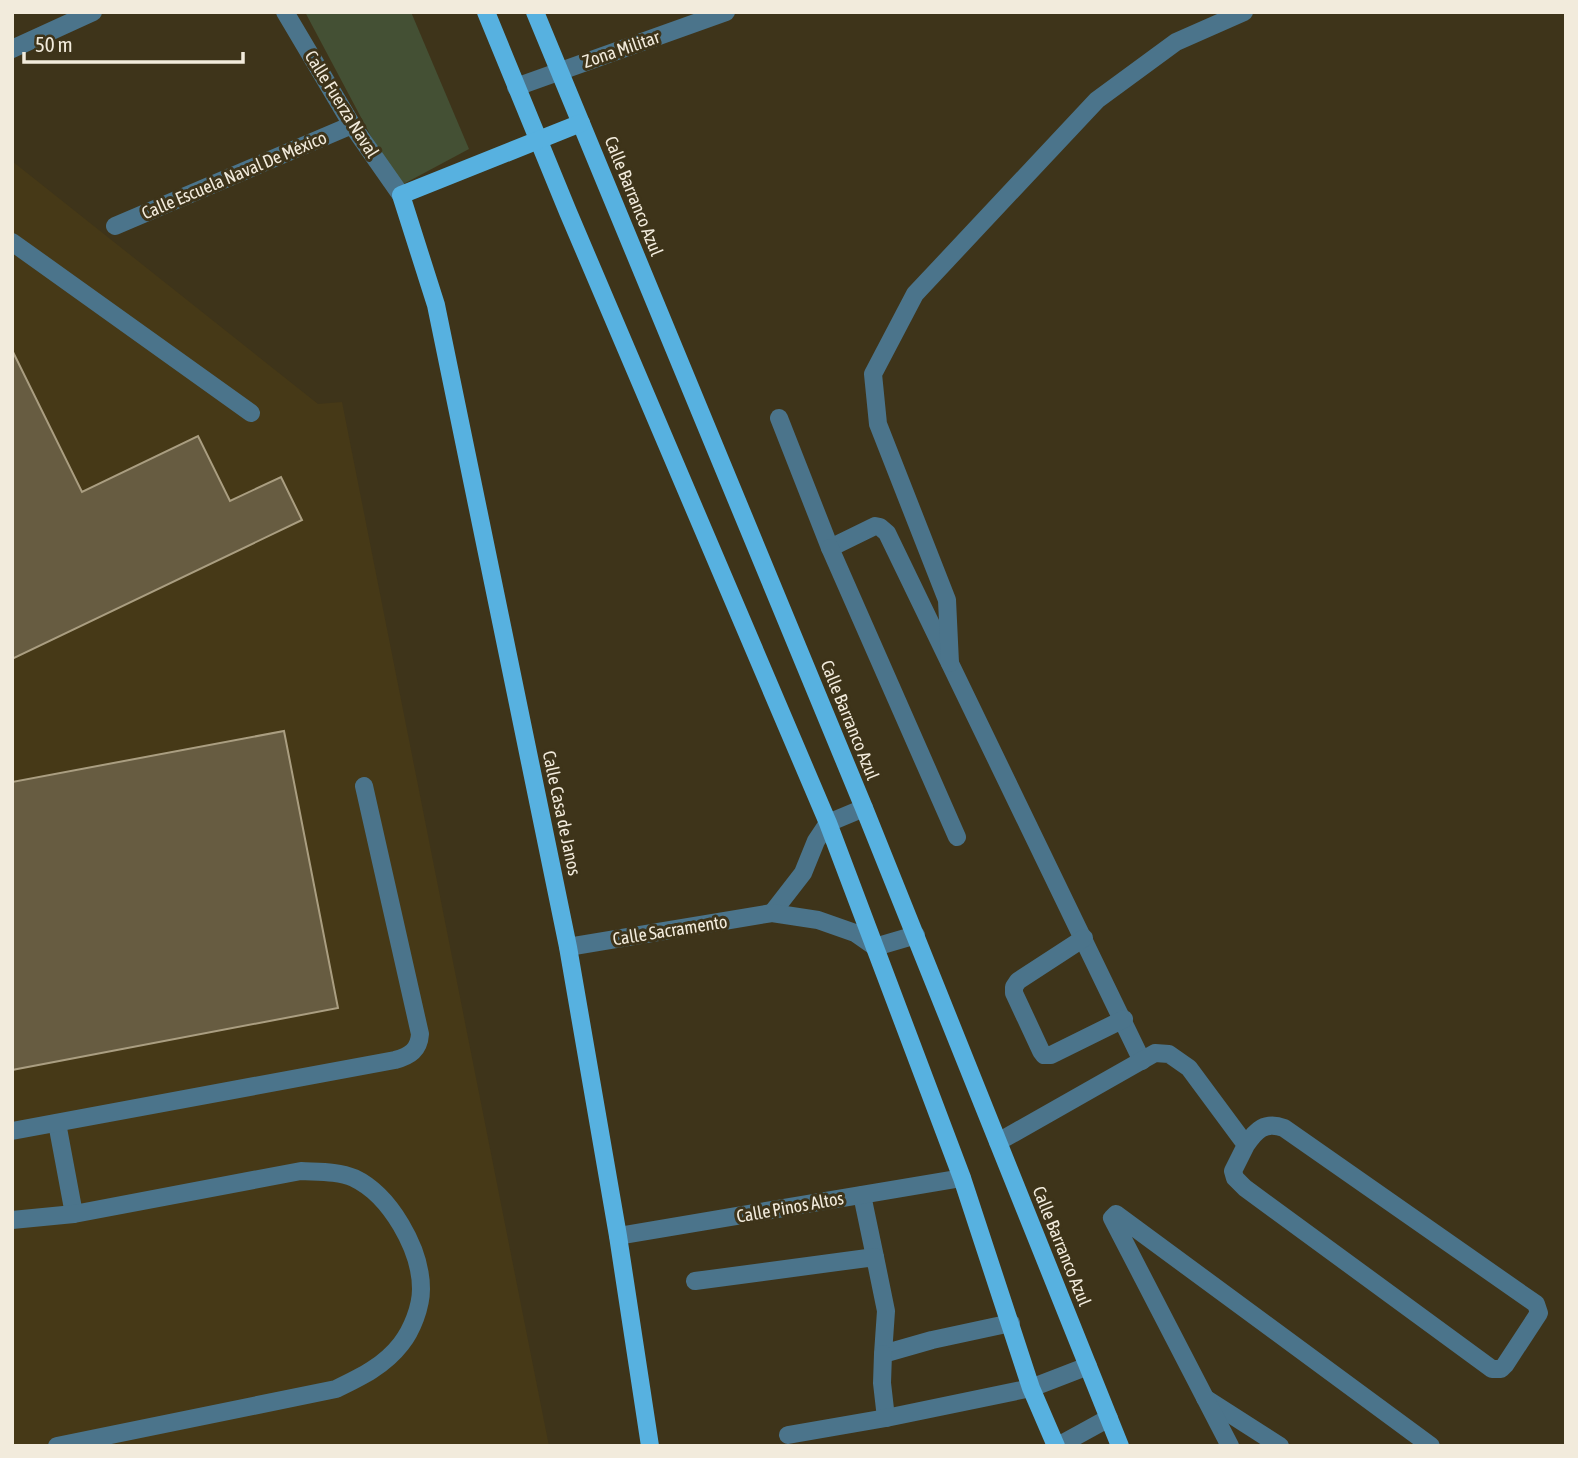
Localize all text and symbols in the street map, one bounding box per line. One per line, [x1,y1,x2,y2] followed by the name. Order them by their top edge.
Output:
[24,21,243,65] scale bar
[580,26,663,72] street label: Zona Militar
[35,32,73,56] text: 50 m
[301,47,383,162] street label: Calle Fuerza Naval
[138,127,330,223] street label: Calle Escuela Naval De México
[600,133,668,259] street label: Calle Barranco Azul
[816,657,884,783] street label: Calle Barranco Azul
[539,749,585,877] street label: Calle Casa de Janos
[611,911,729,949] street label: Calle Sacramento
[1028,1183,1096,1309] street label: Calle Barranco Azul
[735,1187,845,1227] street label: Calle Pinos Altos

